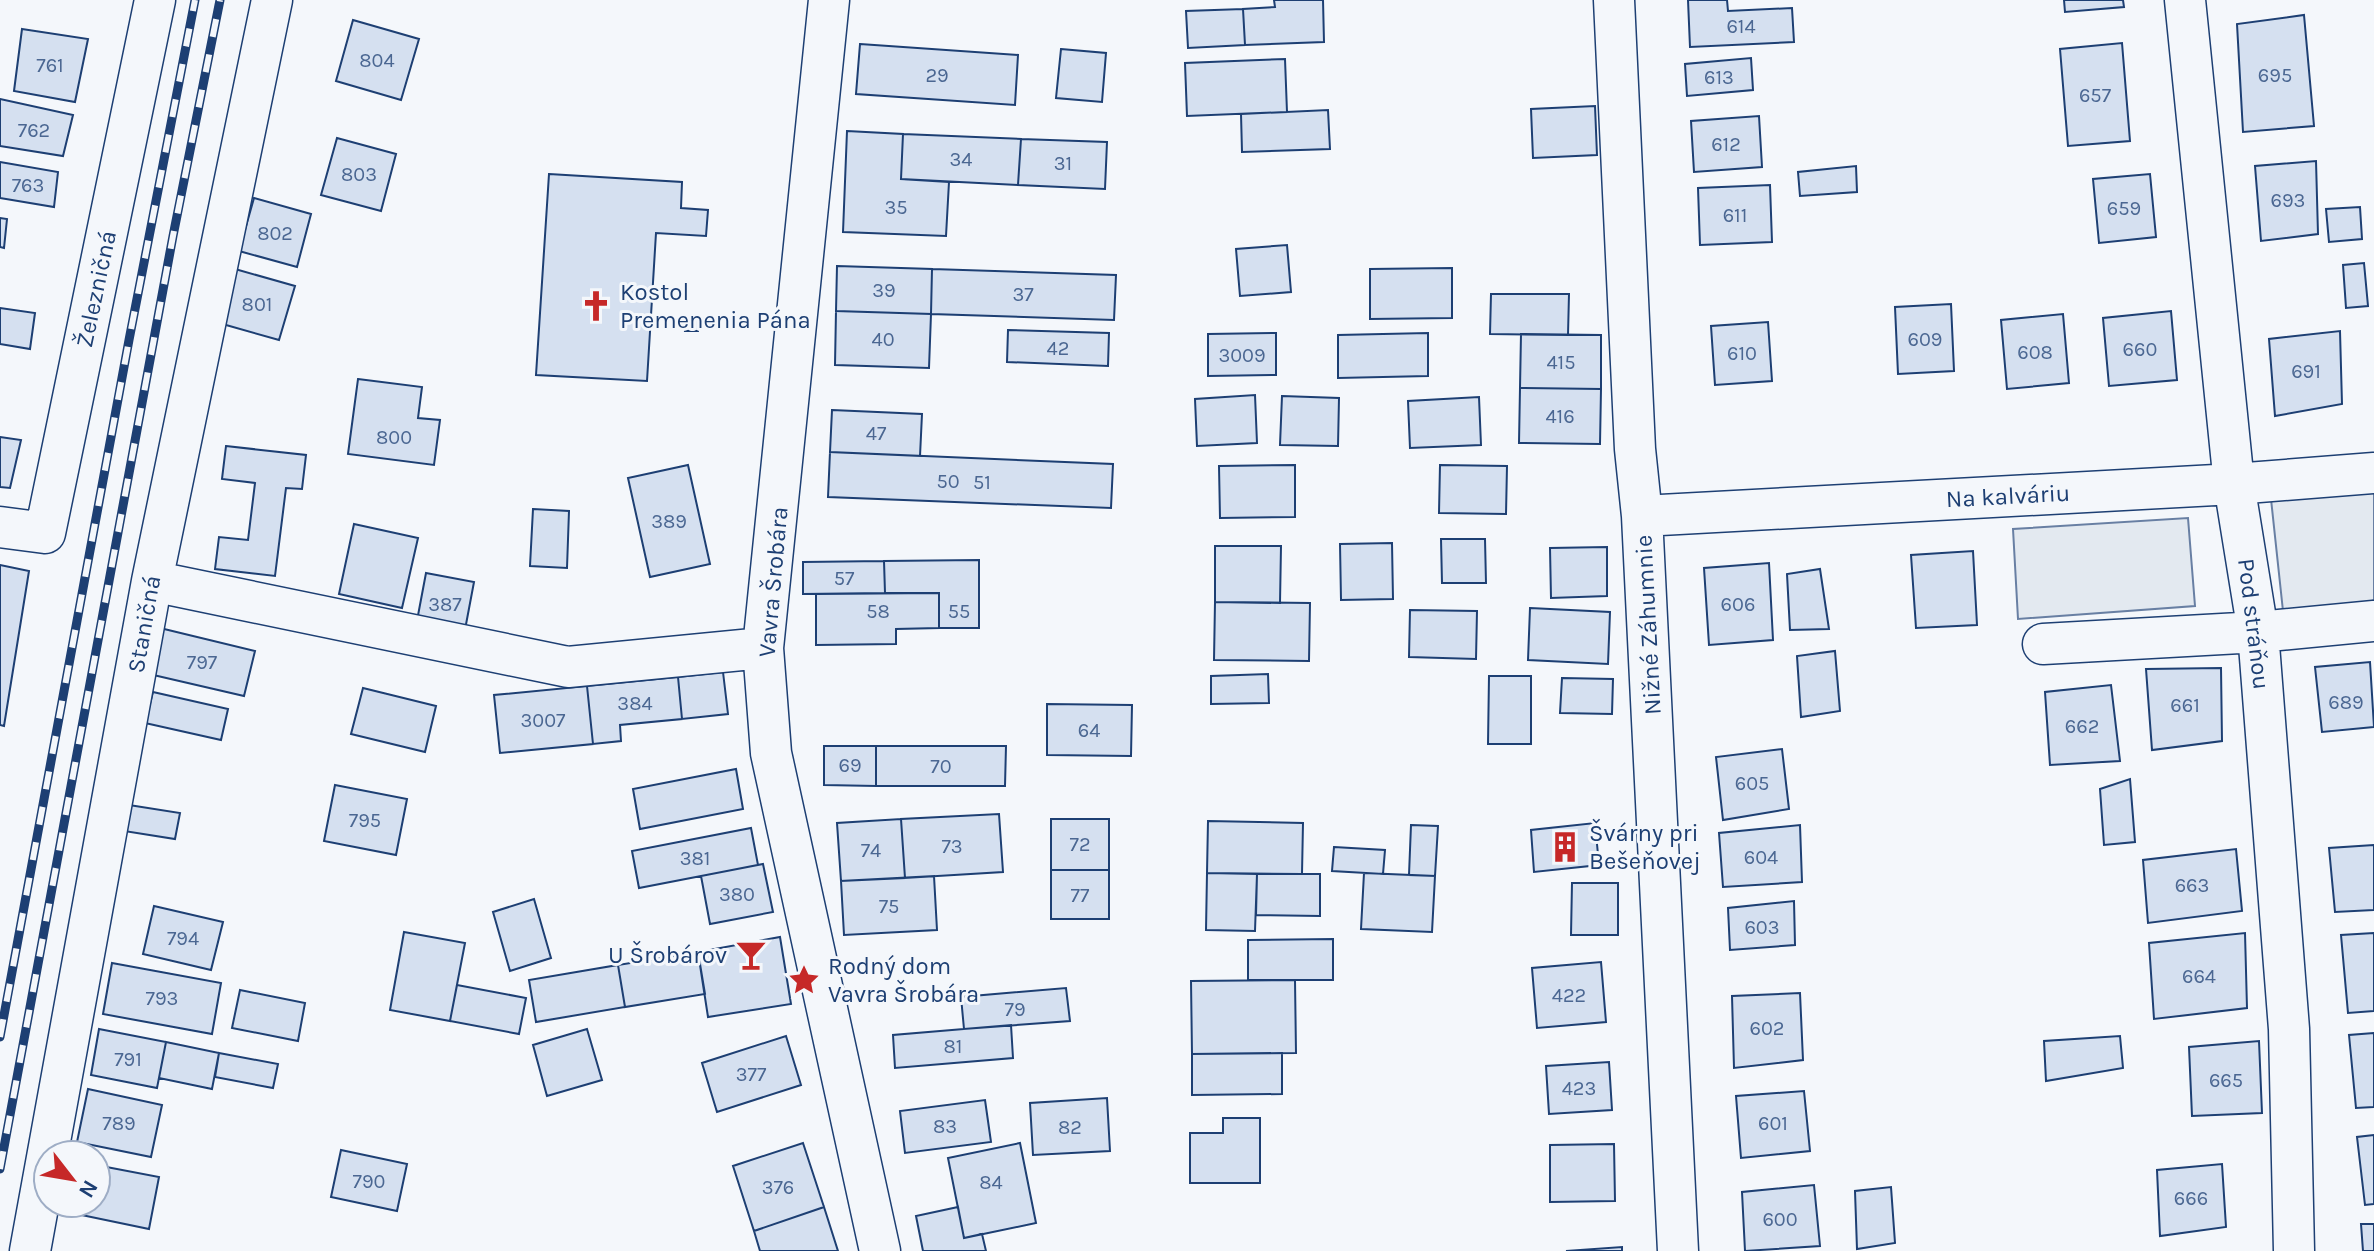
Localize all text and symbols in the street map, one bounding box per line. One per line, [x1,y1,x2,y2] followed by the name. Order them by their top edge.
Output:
[1726,15,1756,38] house number: 614
[359,49,395,72] house number: 804
[36,54,64,77] house number: 761
[925,64,949,87] house number: 29
[2258,64,2292,87] house number: 695
[1704,66,1734,89] house number: 613
[2079,84,2112,107] house number: 657
[18,119,50,142] house number: 762
[1711,133,1741,156] house number: 612
[950,148,972,171] house number: 34
[1054,152,1072,175] house number: 31
[341,163,377,186] house number: 803
[12,174,44,197] house number: 763
[2271,189,2305,212] house number: 693
[884,196,908,219] house number: 35
[2107,197,2141,220] house number: 659
[1723,204,1747,227] house number: 611
[257,222,293,245] house number: 802
[70,228,122,350] street label: Železničná
[620,278,811,334] place label: Kostol Premenenia Pána
[872,279,896,302] house number: 39
[1012,283,1034,306] house number: 37
[579,289,613,323] church icon: Kostol Premenenia Pána
[242,293,272,316] house number: 801
[871,328,895,351] house number: 40
[1908,328,1942,351] house number: 609
[1047,337,1069,360] house number: 42
[2123,338,2157,361] house number: 660
[2017,341,2053,364] house number: 608
[1727,342,1757,365] house number: 610
[1218,344,1266,367] house number: 3009
[1546,351,1576,374] house number: 415
[2291,360,2321,383] house number: 691
[1545,405,1575,428] house number: 416
[866,422,887,445] house number: 47
[376,426,412,449] house number: 800
[936,470,960,493] house number: 50
[973,471,991,494] house number: 51
[1945,479,2071,513] street label: Na kalváriu
[751,505,794,659] street label: Vavra Šrobára
[651,510,687,533] house number: 389
[1629,534,1667,716] street label: Nižné Záhumnie
[2232,557,2276,691] street label: Pod stráňou
[834,567,855,590] house number: 57
[122,573,166,675] street label: Staničná
[428,593,462,616] house number: 387
[1721,593,1755,616] house number: 606
[866,600,890,623] house number: 58
[948,600,970,623] house number: 55
[187,651,218,674] house number: 797
[2328,691,2364,714] house number: 689
[617,692,653,715] house number: 384
[2170,694,2200,717] house number: 661
[521,709,566,732] house number: 3007
[2065,715,2099,738] house number: 662
[1078,719,1100,742] house number: 64
[838,754,862,777] house number: 69
[930,755,952,778] house number: 70
[1735,772,1769,795] house number: 605
[349,809,381,832] house number: 795
[1589,818,1701,875] place label: Švárny pri Bešeňovej
[1548,830,1582,864] building icon: Švárny pri Bešeňovej
[1070,833,1090,856] house number: 72
[941,835,963,858] house number: 73
[861,839,881,862] house number: 74
[1744,846,1778,869] house number: 604
[680,847,710,870] house number: 381
[2175,874,2209,897] house number: 663
[719,883,755,906] house number: 380
[1071,884,1090,907] house number: 77
[879,895,899,918] house number: 75
[1744,916,1780,939] house number: 603
[167,927,199,950] house number: 794
[734,938,768,972] bar icon: U Šrobárov
[608,940,727,969] place label: U Šrobárov
[828,952,979,1008] place label: Rodný dom Vavra Šrobára
[787,963,821,997] place icon: Rodný dom Vavra Šrobára
[2182,965,2216,988] house number: 664
[1552,984,1586,1007] house number: 422
[146,987,178,1010] house number: 793
[1005,998,1026,1021] house number: 79
[1750,1017,1784,1040] house number: 602
[944,1035,962,1058] house number: 81
[114,1048,142,1071] house number: 791
[736,1063,767,1086] house number: 377
[2209,1069,2243,1092] house number: 665
[1562,1077,1596,1100] house number: 423
[102,1112,136,1135] house number: 789
[1758,1112,1788,1135] house number: 601
[933,1115,957,1138] house number: 83
[1058,1116,1082,1139] house number: 82
[32,1139,112,1219] north arrow
[353,1170,385,1193] house number: 790
[979,1171,1003,1194] house number: 84
[73,1175,103,1202] text: N
[762,1176,794,1199] house number: 376
[2174,1187,2208,1210] house number: 666
[1762,1208,1798,1231] house number: 600

